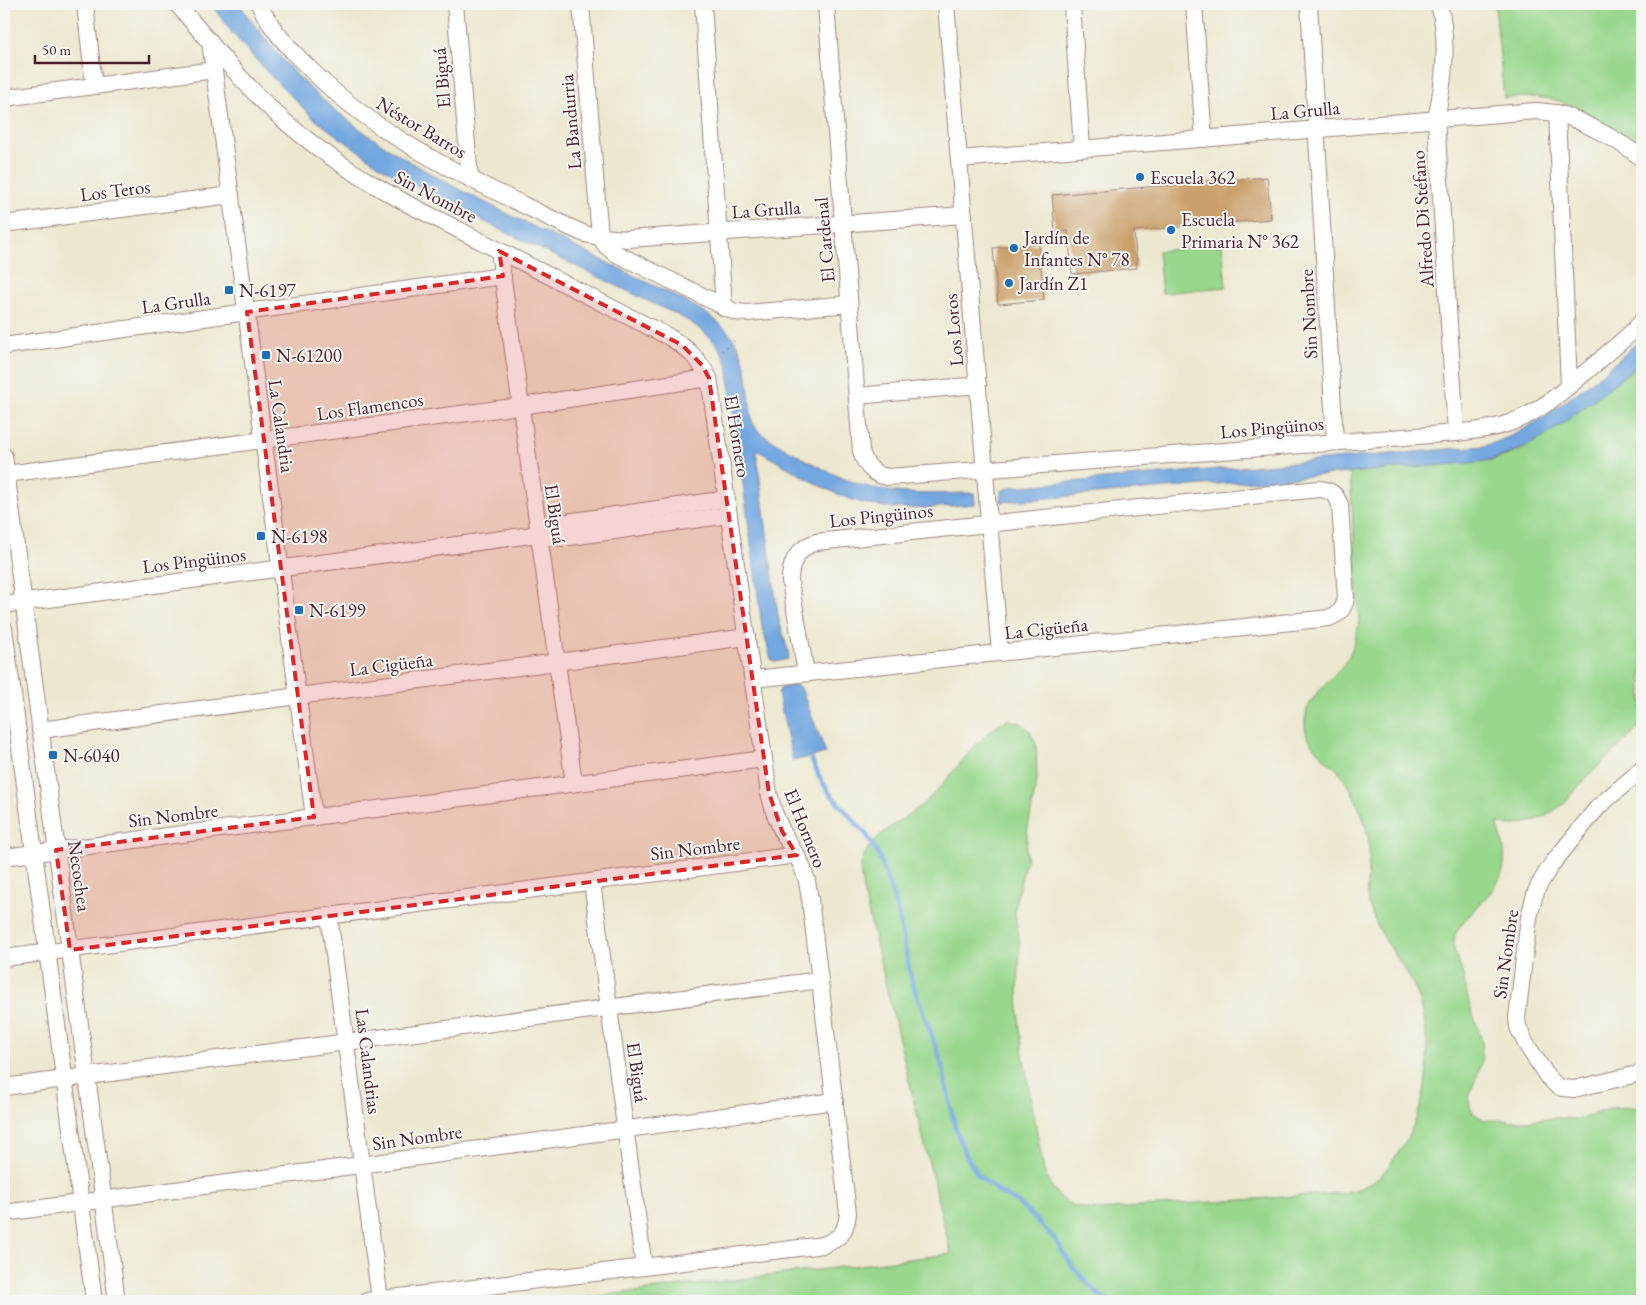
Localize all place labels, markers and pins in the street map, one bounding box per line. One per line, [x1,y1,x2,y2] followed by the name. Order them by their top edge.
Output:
[1150,165,1235,190] place label: Escuela 362
[1134,171,1146,183] marker: Escuela 362
[1181,207,1299,254] place label: Escuela Primaria N° 362
[1165,224,1177,236] marker: Escuela Primaria N° 362
[1022,225,1130,272] place label: Jardín de Infantes N° 78
[1008,242,1020,254] marker: Jardín de Infantes N° 78
[1017,271,1088,296] place label: Jardín Z1
[1003,277,1015,289] marker: Jardín Z1
[239,278,297,303] place label: N-6197
[223,284,235,296] marker: N-6197
[276,343,342,368] place label: N-61200
[260,349,272,361] marker: N-61200
[271,524,328,549] place label: N-6198
[255,530,267,542] marker: N-6198
[309,598,366,623] place label: N-6199
[293,604,305,616] marker: N-6199
[63,743,120,768] place label: N-6040
[47,749,59,761] marker: N-6040

